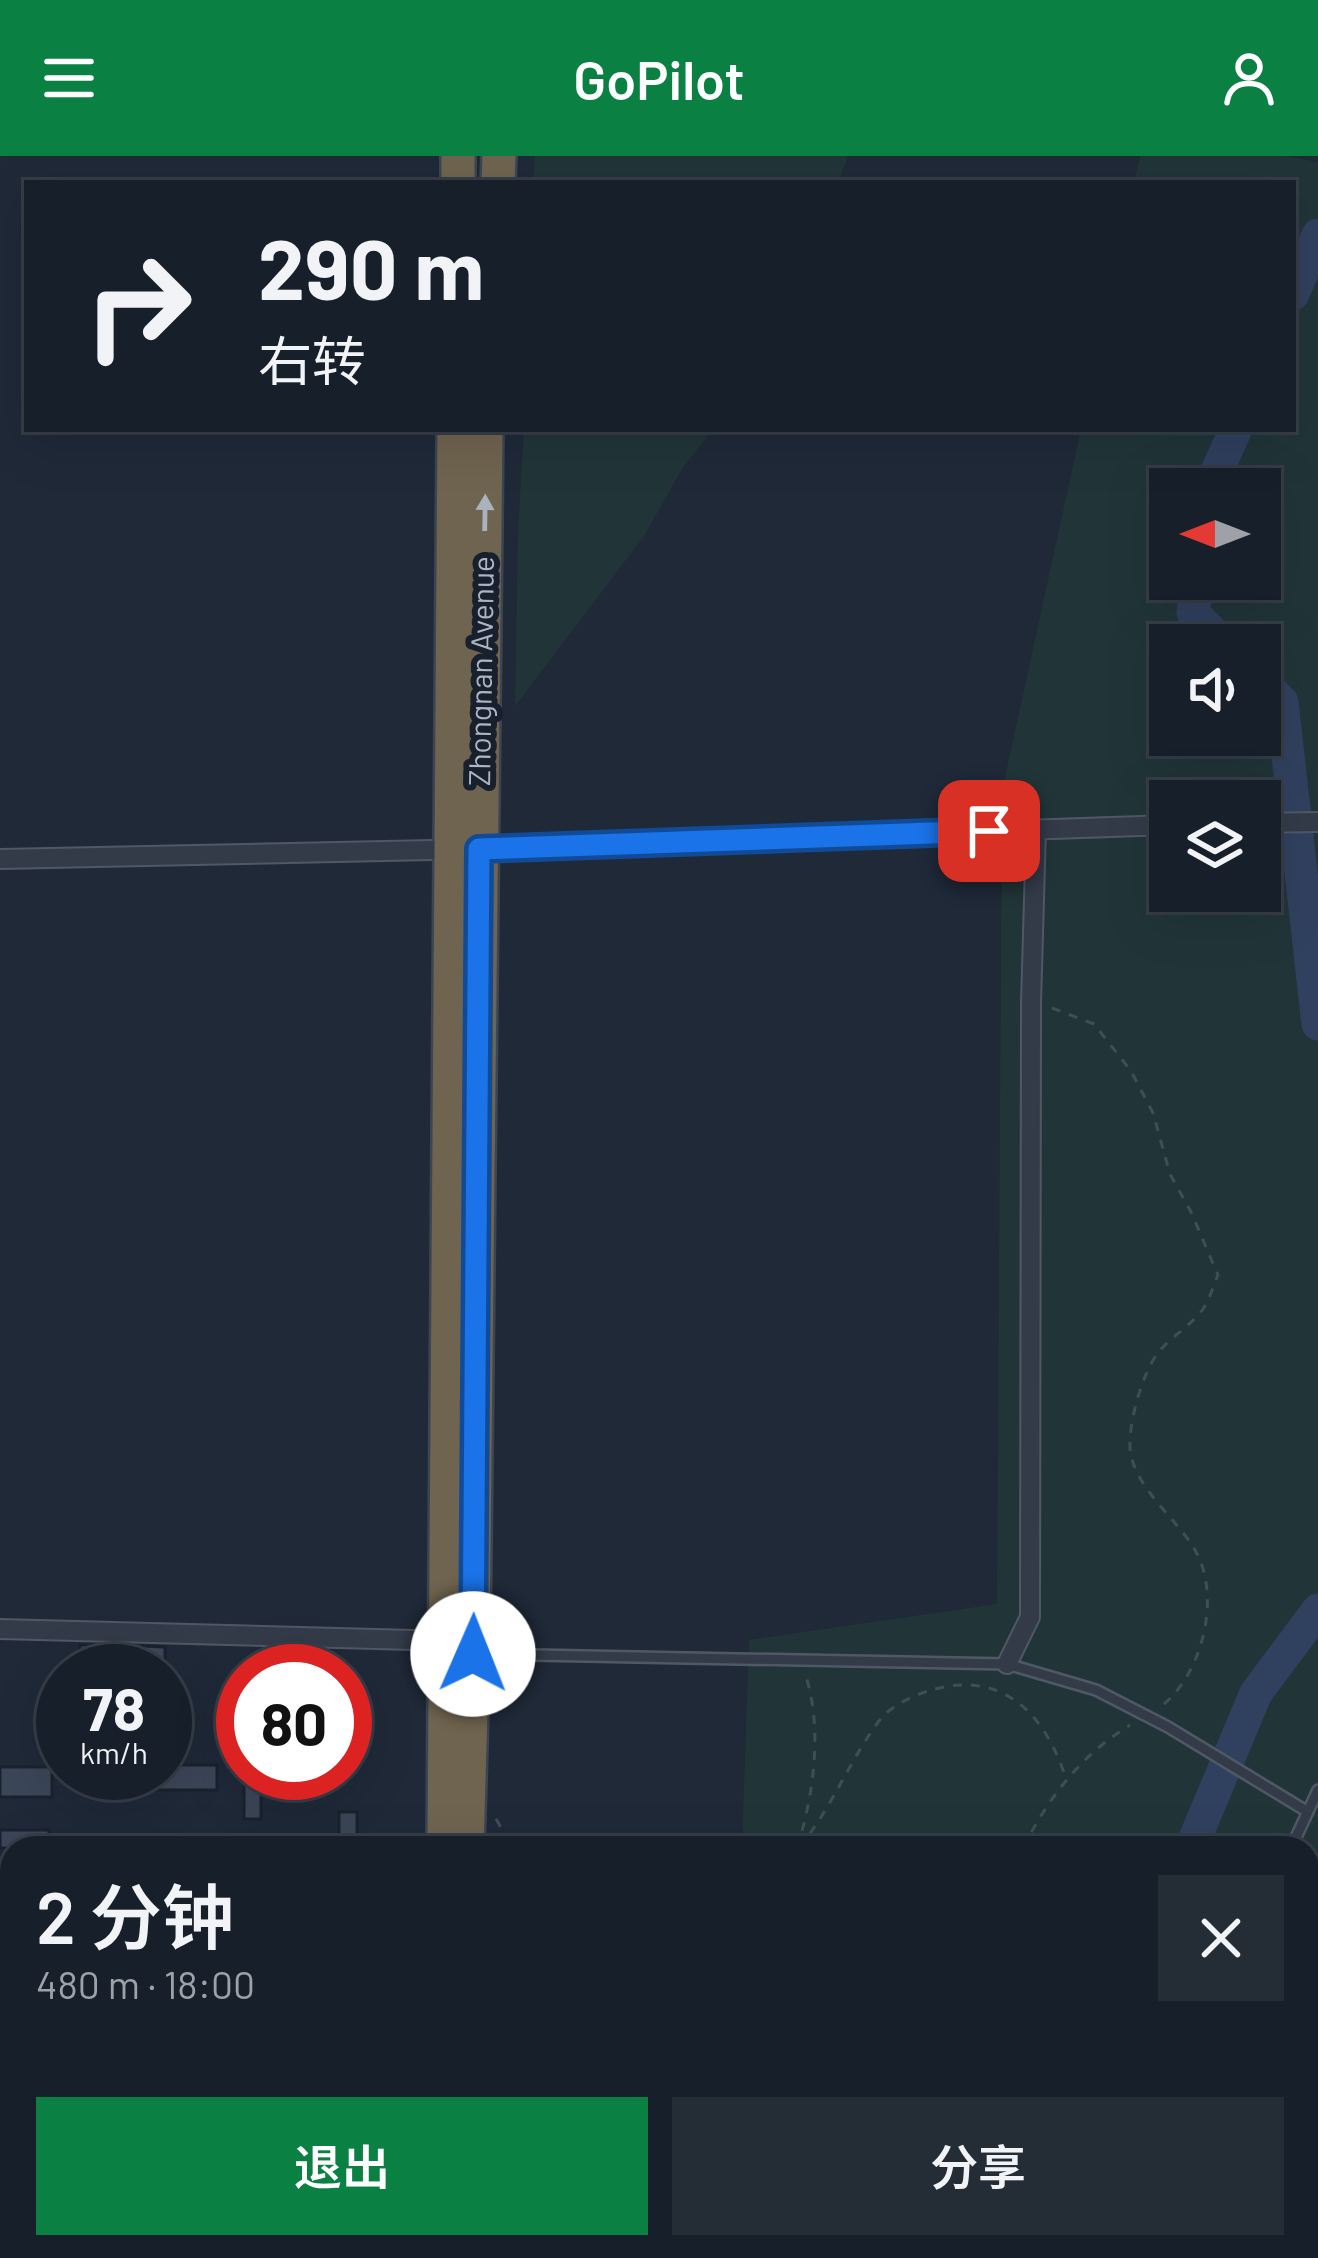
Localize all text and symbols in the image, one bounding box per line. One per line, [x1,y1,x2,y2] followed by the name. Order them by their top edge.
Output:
[36,45,102,111] icon: menu
[1216,45,1282,111] icon: person
[573,46,745,111] text: GoPilot
[258,216,484,317] text: 290 m
[60,228,216,384] icon: right
[258,327,366,392] text: 右转
[1149,468,1281,600] north arrow
[1149,468,1281,912] map controls
[475,493,494,531] one-way arrow
[460,556,500,786] street label: Zhongnan Avenue
[1149,624,1281,756] button: sound
[938,780,1040,882] pin
[1149,780,1281,912] button: layers
[956,798,1022,864] icon: arrive
[410,1591,536,1717] position arrow
[216,1644,372,1800] speed limit sign: 80
[83,1671,145,1743] text: 78
[80,1734,148,1770] text: km/h
[36,1872,234,1958] text: 2 分钟
[1158,1875,1284,2001] button: close
[36,1960,255,2007] text: 480 m · 18:00
[36,2097,648,2235] button: 退出
[672,2097,1284,2235] button: 分享

